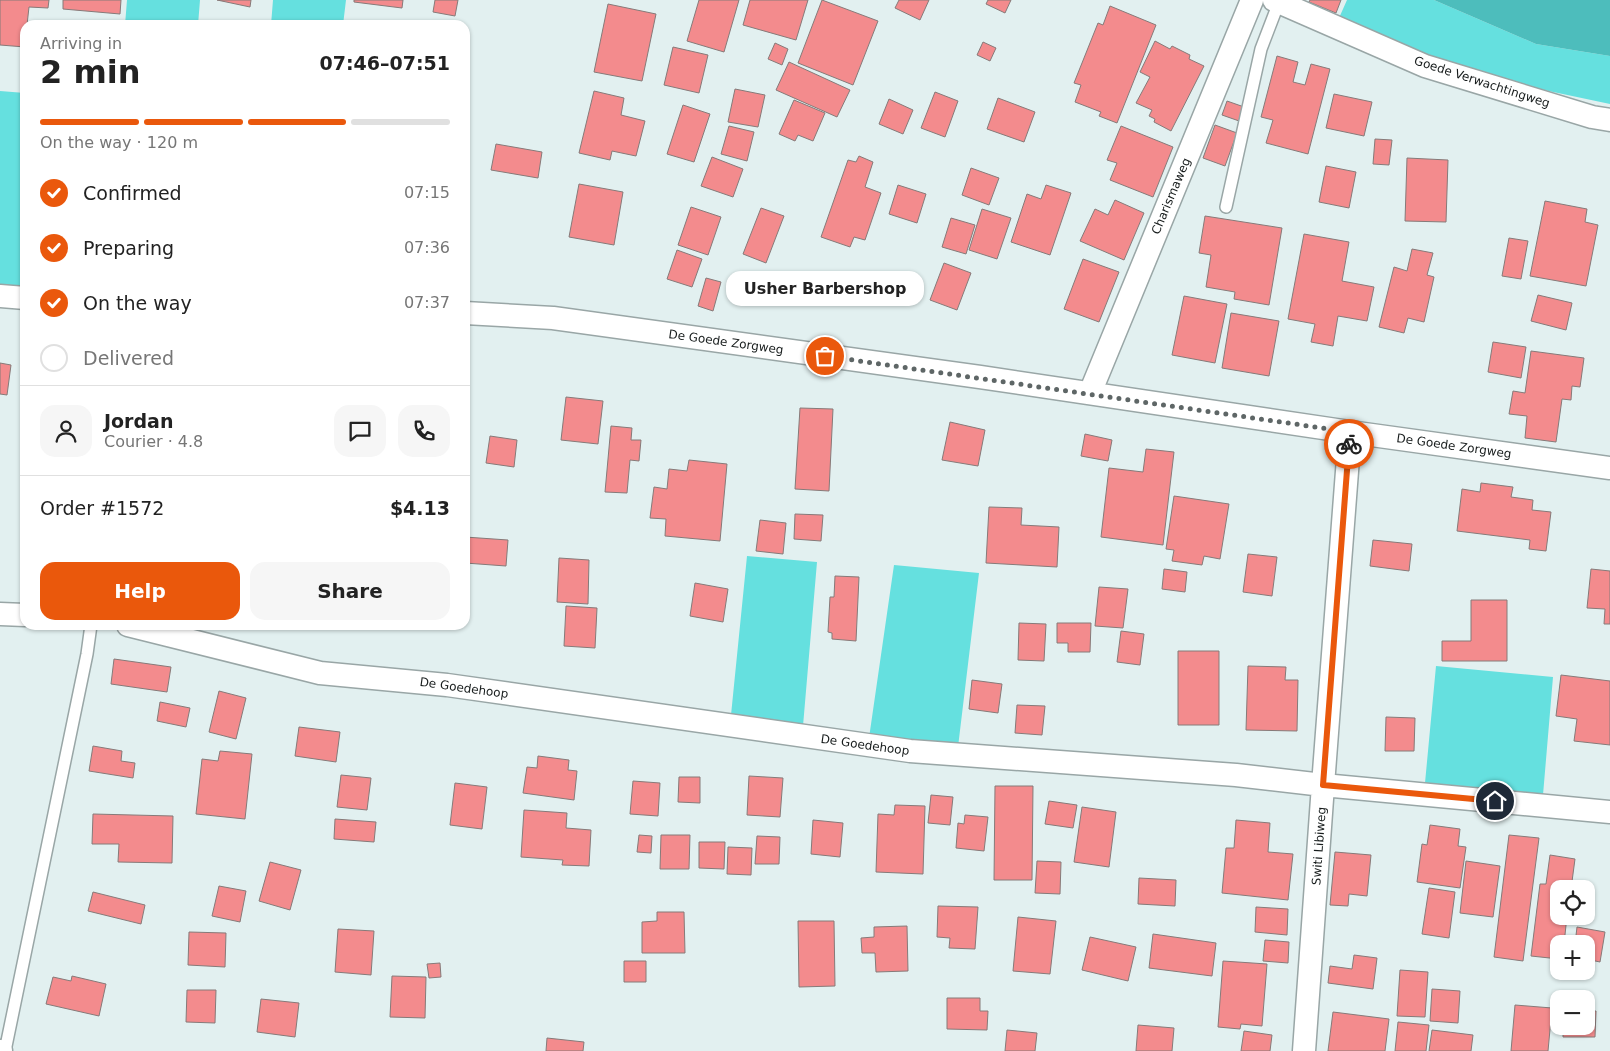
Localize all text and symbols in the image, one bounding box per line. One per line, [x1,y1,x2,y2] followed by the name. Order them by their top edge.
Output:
[40,34,122,53] text: Arriving in
[320,52,450,74] text: 07:46–07:51
[40,53,141,91] text: 2 min
[1412,53,1552,111] street label: Goede Verwachtingweg
[40,133,198,152] text: On the way · 120 m
[1149,156,1193,236] street label: Charismaweg
[40,179,68,207] icon: check
[83,182,182,204] text: Confirmed
[404,183,450,202] text: 07:15
[40,234,68,262] icon: check
[83,237,174,259] text: Preparing
[404,238,450,257] text: 07:36
[726,271,924,306] callout: Usher Barbershop
[744,279,906,298] text: Usher Barbershop
[40,289,68,317] icon: check
[83,292,192,314] text: On the way
[404,293,450,312] text: 07:37
[668,327,784,357] street label: De Goede Zorgweg
[804,335,846,377] pin
[811,342,839,370] icon: bag
[83,347,174,369] text: Delivered
[40,405,92,457] button: person
[334,405,386,457] button: chat
[398,405,450,457] button: phone
[104,410,173,432] text: Jordan
[1324,419,1374,469] courier
[1335,430,1363,458] icon: bike
[1396,431,1512,461] street label: De Goede Zorgweg
[104,432,203,451] text: Courier · 4.8
[40,497,164,519] text: Order #1572
[390,497,450,519] text: $4.13
[40,562,240,620] button: Help
[250,562,450,620] button: Share
[419,675,509,701] street label: De Goedehoop
[820,732,910,758] street label: De Goedehoop
[1474,780,1516,822] pin
[1481,787,1509,815] icon: home
[1309,806,1329,886] street label: Switi Libiweg
[1550,880,1595,1035] map controls
[1550,880,1595,925] button: locate
[1550,935,1595,980] button: +
[1550,990,1595,1035] button: −

